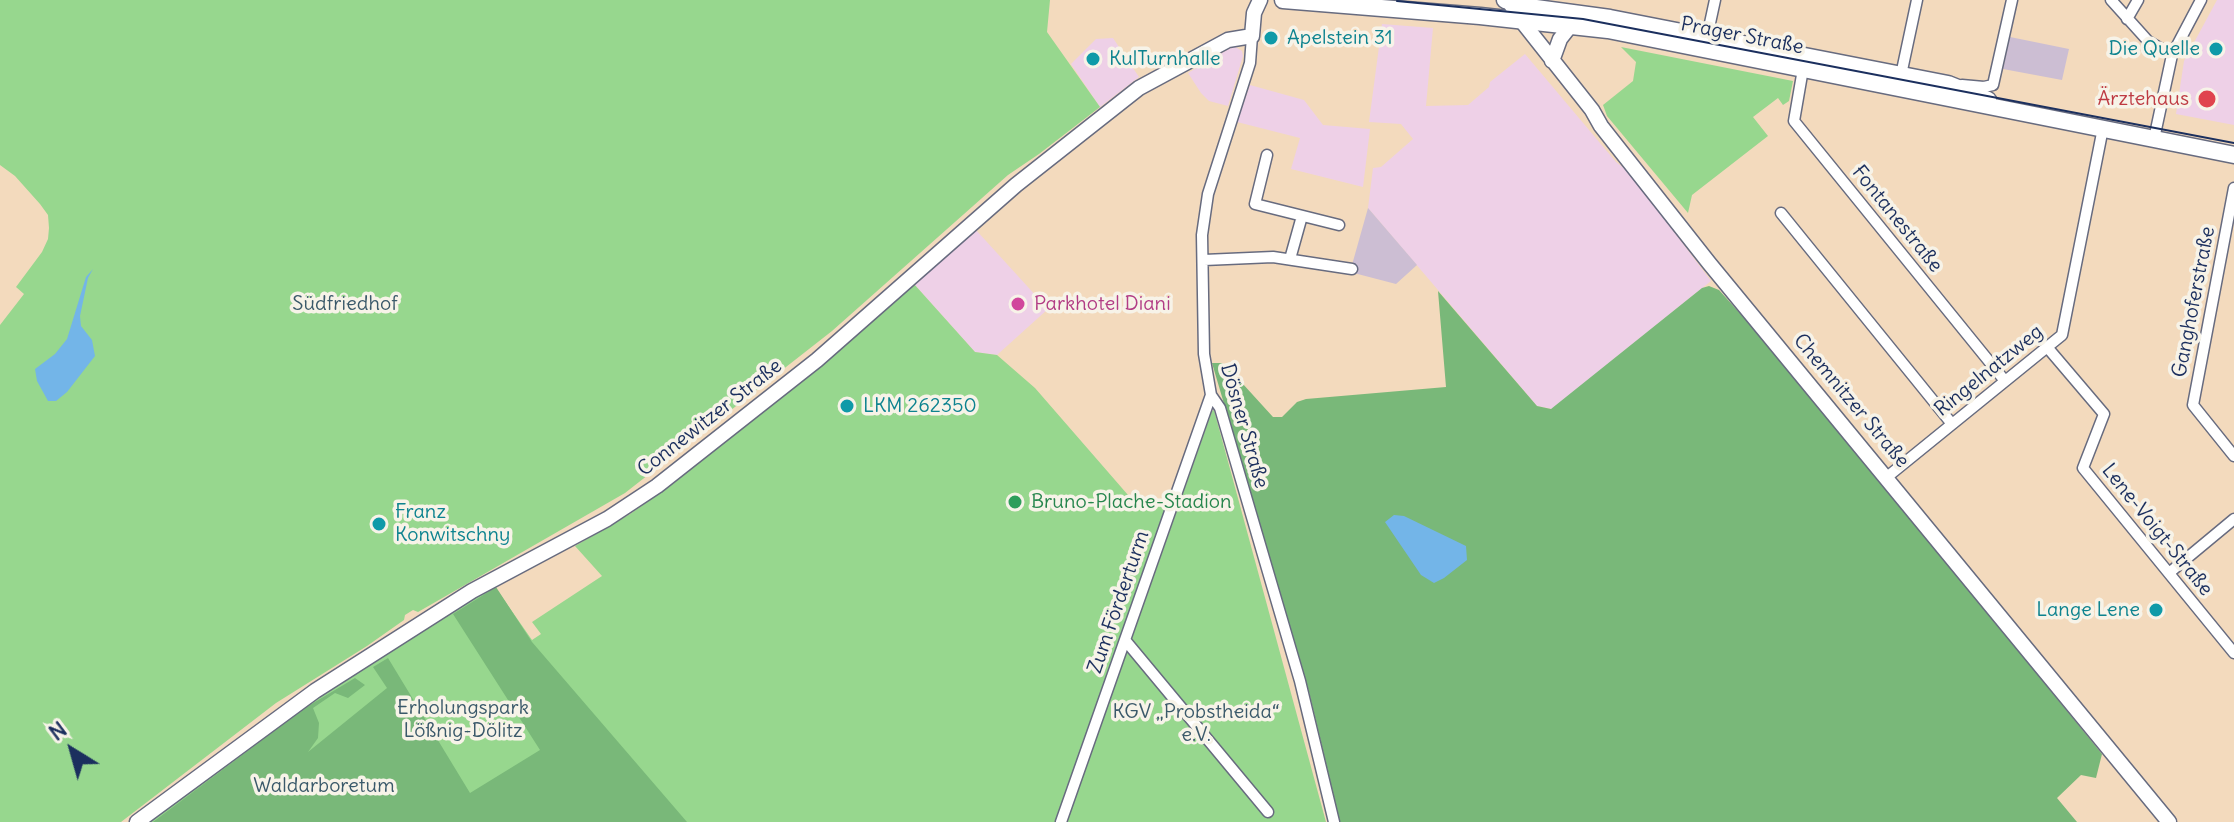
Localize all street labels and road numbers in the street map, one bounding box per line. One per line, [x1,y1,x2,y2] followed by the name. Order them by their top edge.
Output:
[1679,12,1805,60] street label: Prager Straße
[1847,161,1947,277] street label: Fontanestraße
[2168,225,2220,379] street label: Ganghoferstraße
[1930,320,2048,422] street label: Ringelnatzweg
[1788,329,1914,473] street label: Chemnitzer Straße
[633,354,787,482] street label: Connewitzer Straße
[1215,361,1273,491] street label: Dösner Straße
[2096,459,2218,601] street label: Lene-Voigt-Straße
[1083,528,1155,676] street label: Zum Förderturm

